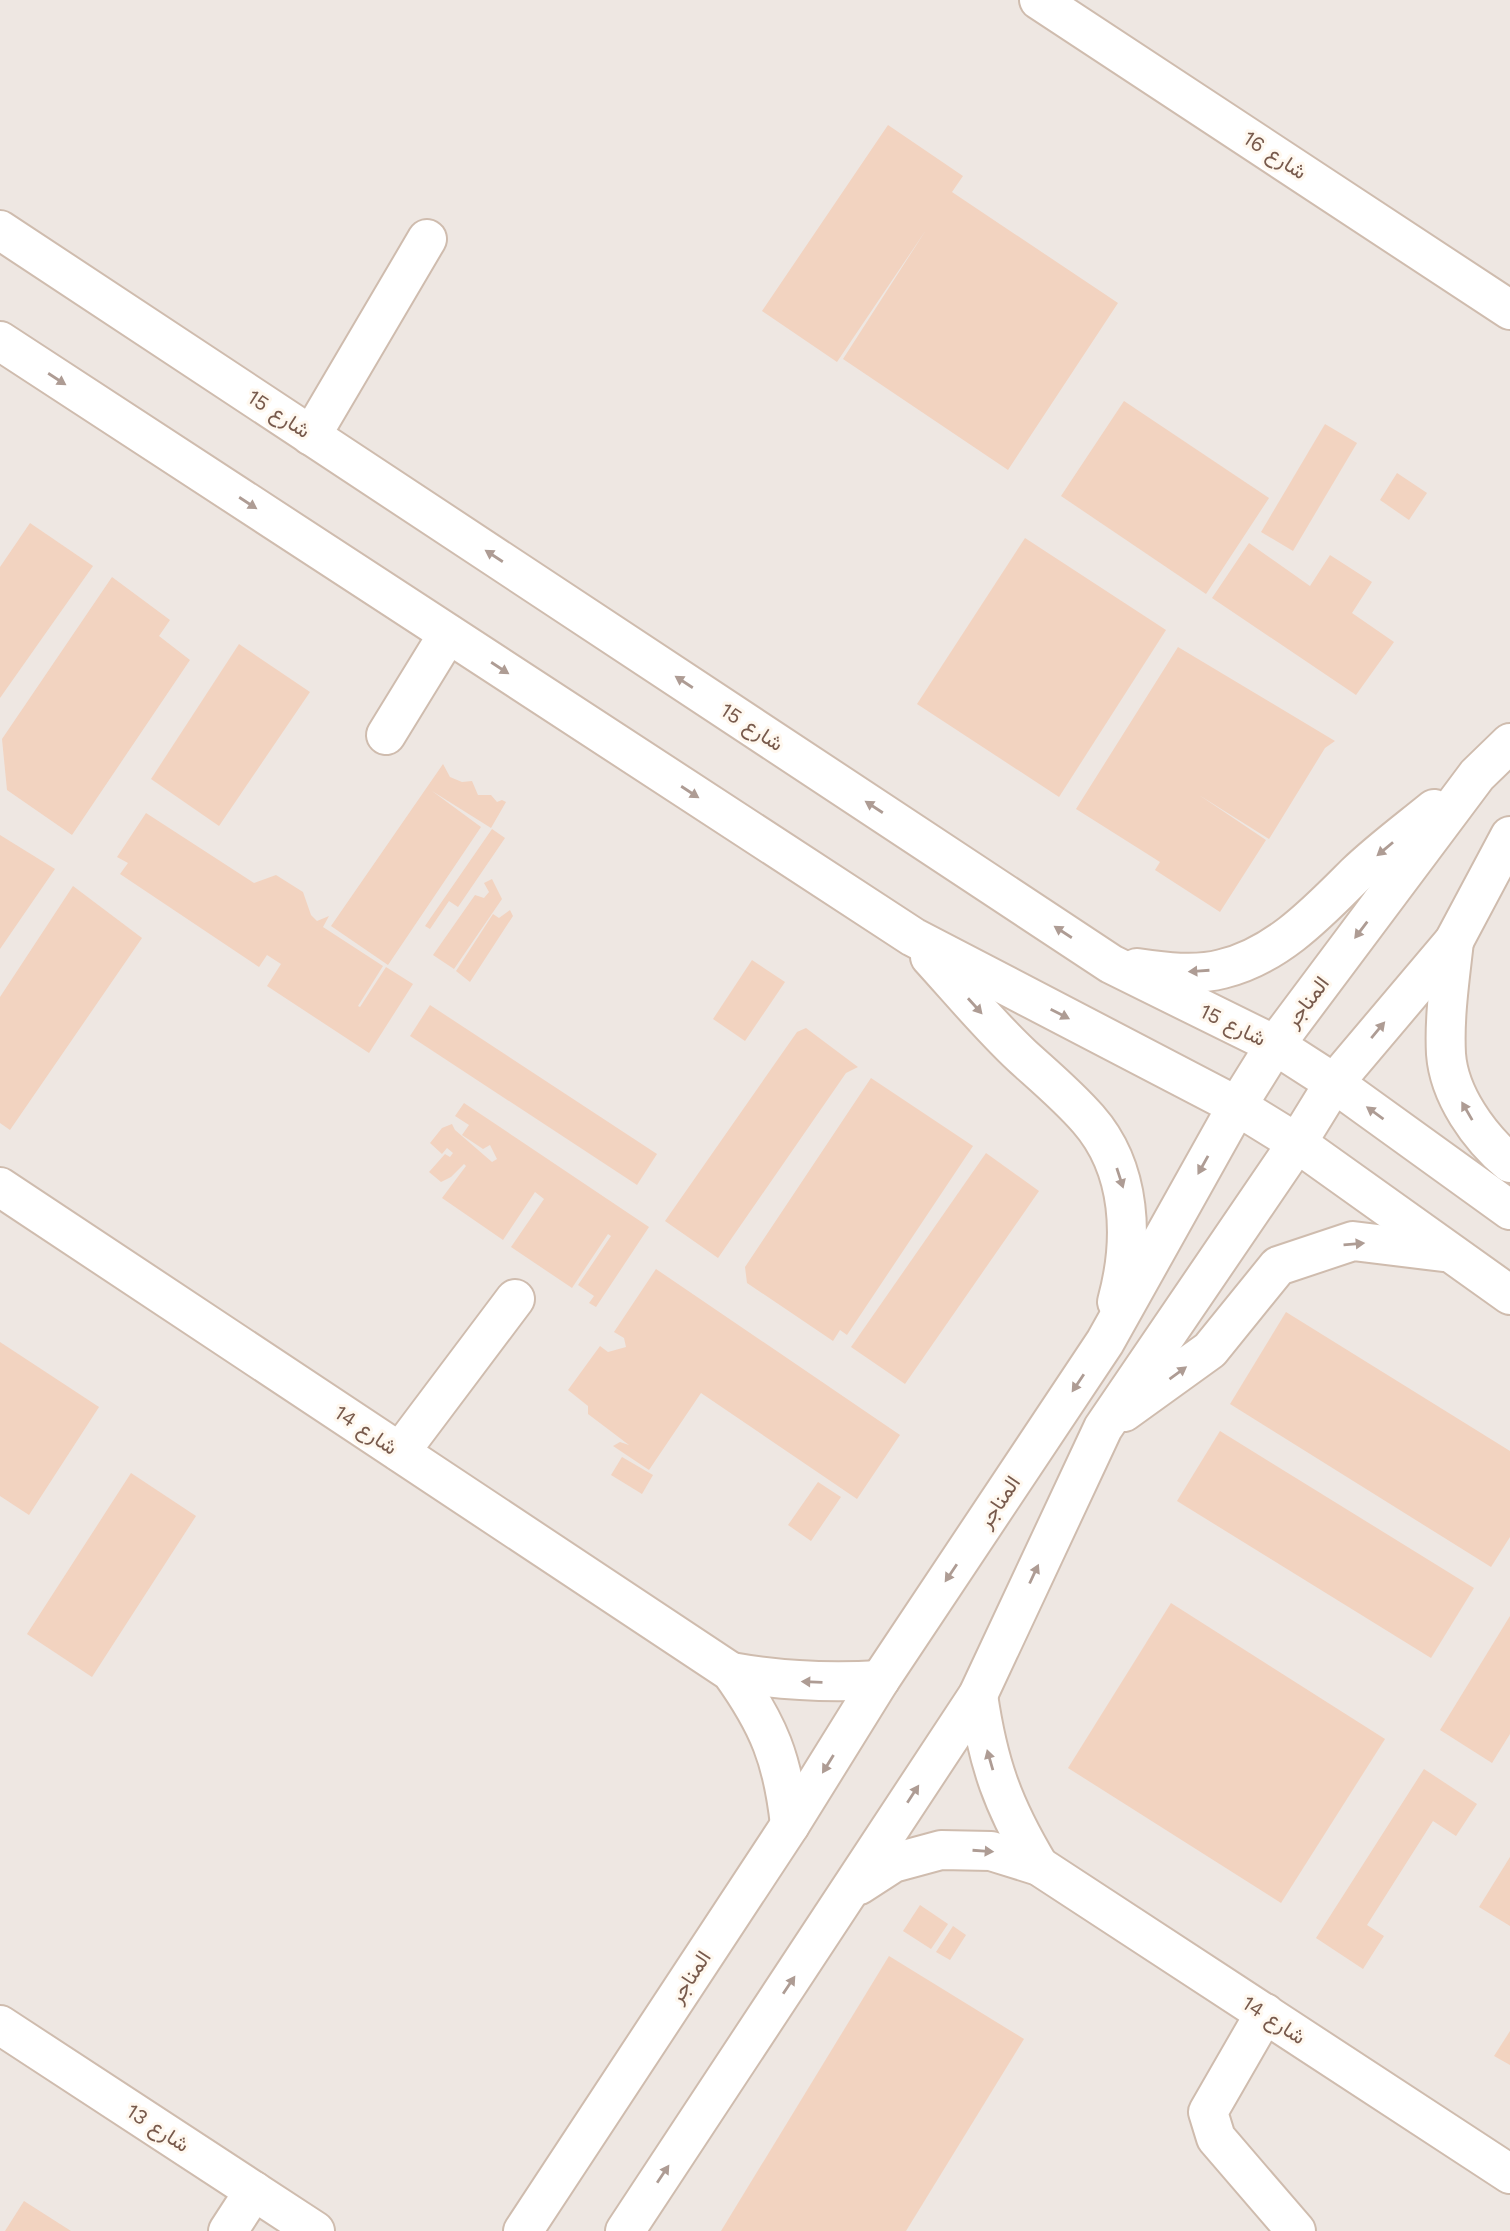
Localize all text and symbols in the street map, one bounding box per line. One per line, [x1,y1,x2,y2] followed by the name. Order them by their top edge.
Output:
[1238,125,1312,186] street label: شارع 16
[48,372,66,386] one-way arrow
[242,384,315,445] street label: شارع 15
[238,497,257,510] one-way arrow
[485,549,503,563] one-way arrow
[490,661,509,674] one-way arrow
[674,675,693,688] one-way arrow
[715,697,788,758] street label: شارع 15
[681,785,699,799] one-way arrow
[864,801,883,814] one-way arrow
[1376,841,1394,857] one-way arrow
[1354,921,1368,939] one-way arrow
[1054,926,1073,939] one-way arrow
[1188,966,1210,977] one-way arrow
[1279,971,1335,1034] street label: المناجر
[967,997,983,1015] one-way arrow
[1195,998,1270,1053] street label: شارع 15
[1050,1008,1070,1020] one-way arrow
[1370,1022,1385,1039] one-way arrow
[1461,1101,1473,1121] one-way arrow
[1366,1106,1384,1120] one-way arrow
[1197,1156,1209,1175] one-way arrow
[1115,1167,1125,1188] one-way arrow
[1343,1238,1365,1249] one-way arrow
[1169,1366,1187,1380] one-way arrow
[1071,1374,1084,1393] one-way arrow
[329,1400,402,1461] street label: شارع 14
[972,1471,1026,1534] street label: المناجر
[945,1563,958,1583] one-way arrow
[1028,1564,1040,1584] one-way arrow
[801,1676,823,1687] one-way arrow
[985,1749,995,1770] one-way arrow
[821,1754,834,1773] one-way arrow
[907,1785,920,1804] one-way arrow
[972,1846,994,1857] one-way arrow
[663,1946,717,2009] street label: المناجر
[782,1975,795,1994] one-way arrow
[1237,1990,1311,2051] street label: شارع 14
[121,2098,194,2159] street label: شارع 13
[656,2165,670,2183] one-way arrow

